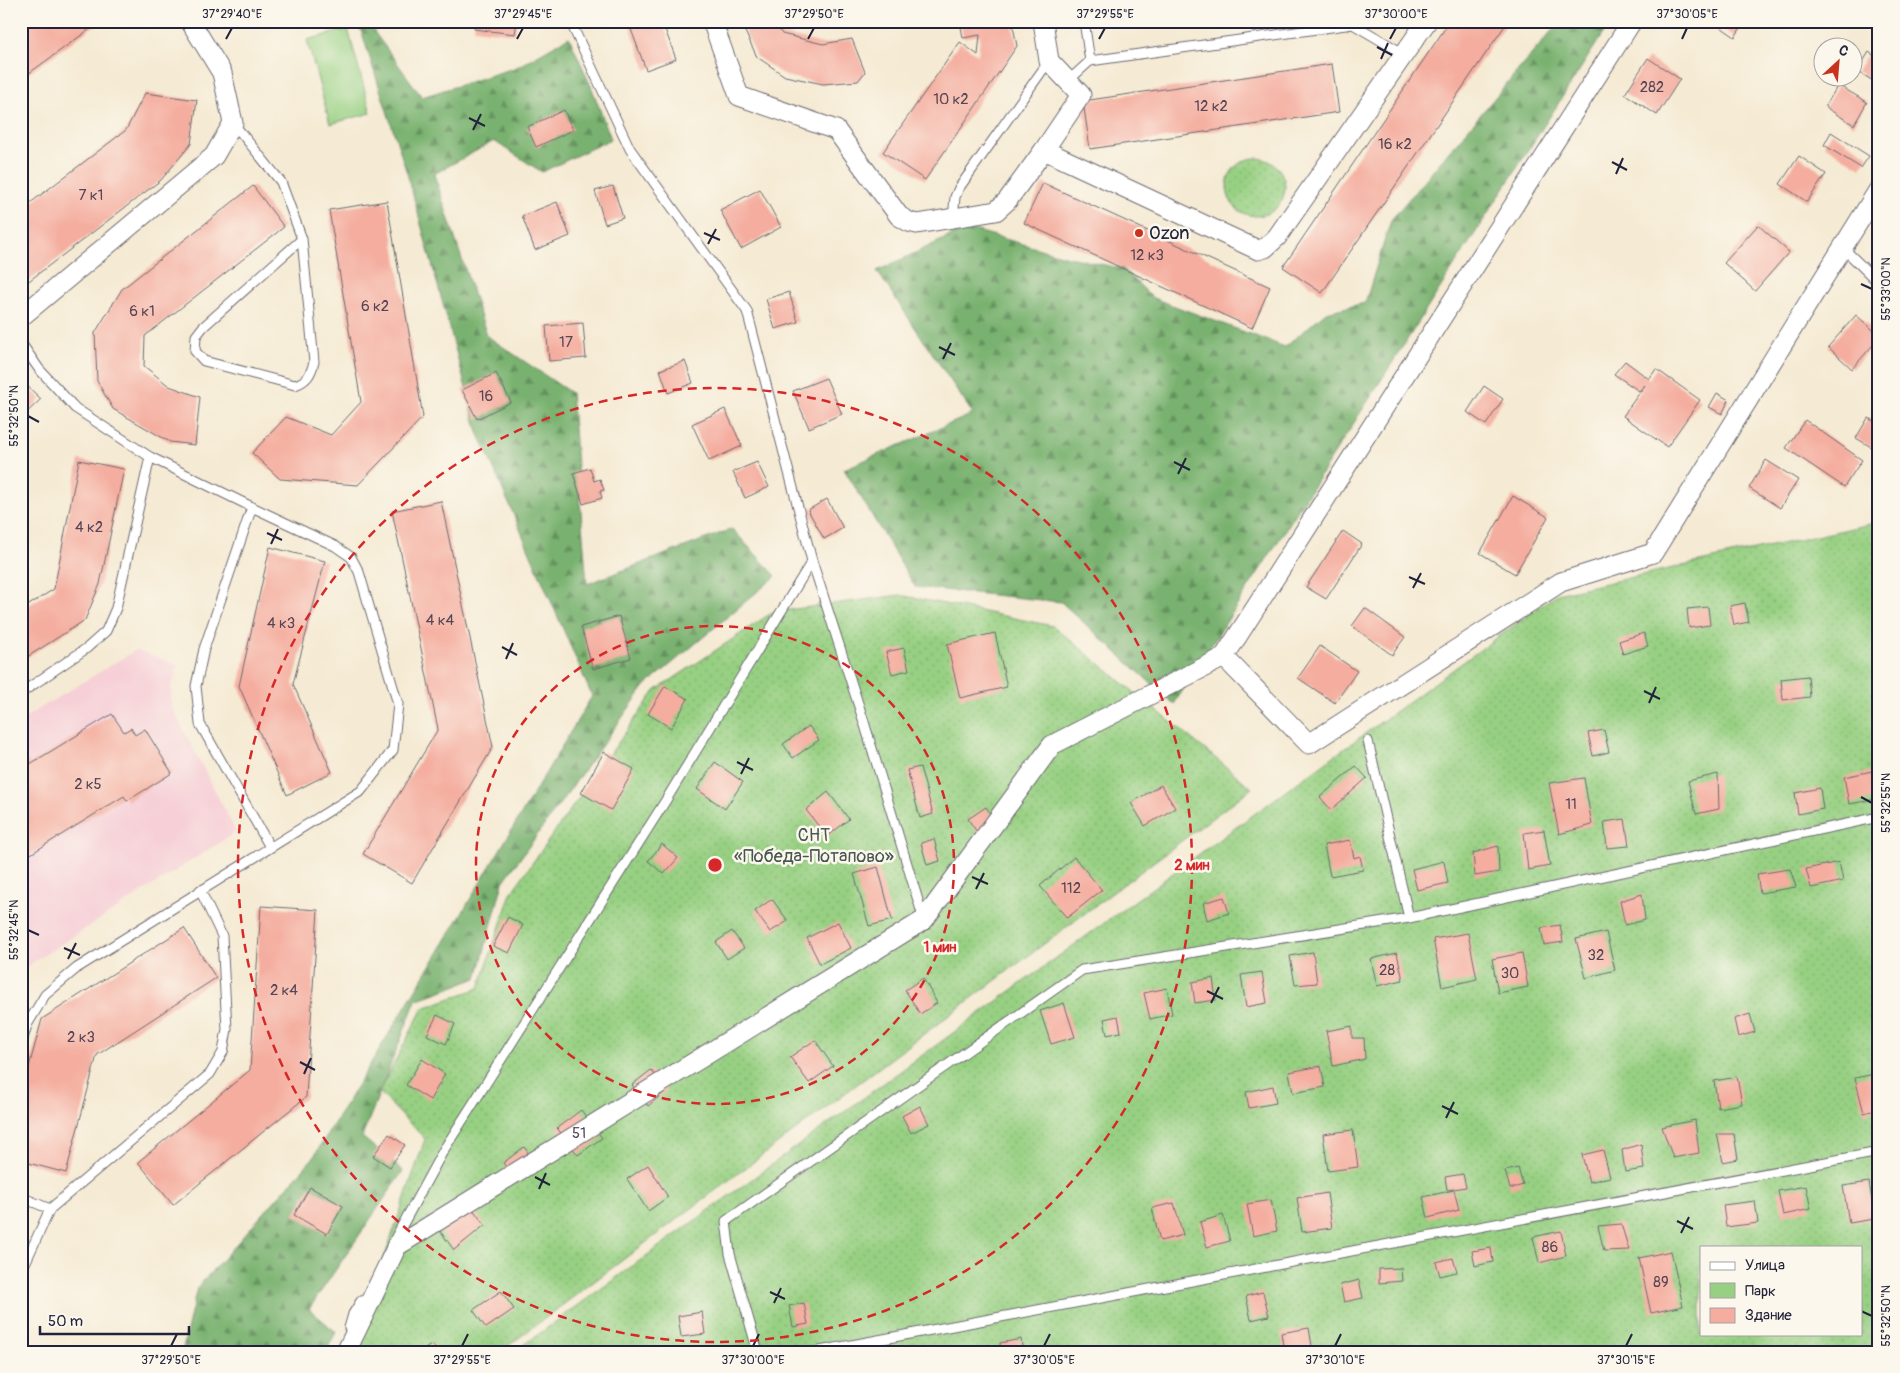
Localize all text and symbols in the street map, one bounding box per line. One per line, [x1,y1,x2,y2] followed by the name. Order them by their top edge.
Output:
[202,7,262,22] text: 37°29'40"E
[494,7,552,22] text: 37°29'45"E
[784,7,844,22] text: 37°29'50"E
[1076,7,1134,22] text: 37°29'55"E
[1364,7,1428,22] text: 37°30'00"E
[1656,7,1718,22] text: 37°30'05"E
[1812,38,1862,88] north arrow
[1836,41,1851,60] text: С
[1640,78,1664,97] house number: 282
[933,90,969,109] house number: 10 к2
[1194,97,1228,116] house number: 12 к2
[1378,135,1412,154] house number: 16 к2
[79,186,103,205] house number: 7 к1
[1149,222,1189,245] place label: Ozon
[1133,227,1145,239] marker: Ozon
[1130,246,1164,265] house number: 12 к3
[1879,257,1894,321] text: 55°33'00"N
[361,297,389,316] house number: 6 к2
[129,302,155,321] house number: 6 к1
[559,333,573,352] house number: 17
[7,385,22,447] text: 55°32'50"N
[479,387,493,406] house number: 16
[75,518,103,537] house number: 4 к2
[426,611,454,630] house number: 4 к4
[267,614,295,633] house number: 4 к3
[1879,773,1894,833] text: 55°32'55"N
[74,775,102,794] house number: 2 к5
[1565,795,1577,814] house number: 11
[734,824,894,868] park label: СНТ «Победа-Потапово»
[706,856,724,874] centre of rings
[1174,856,1210,875] text: 2 мин
[1061,879,1081,898] house number: 112
[7,900,22,960] text: 55°32'45"N
[923,938,957,957] text: 1 мин
[1588,946,1604,965] house number: 32
[1379,961,1395,980] house number: 28
[1501,964,1519,983] house number: 30
[270,981,298,1000] house number: 2 к4
[67,1028,95,1047] house number: 2 к3
[572,1124,586,1143] house number: 51
[1542,1238,1558,1257] house number: 86
[1700,1246,1862,1336] legend
[1745,1256,1785,1275] text: Улица
[1653,1273,1669,1292] house number: 89
[1745,1282,1776,1301] text: Парк
[1879,1285,1894,1347] text: 55°32'50"N
[40,1303,189,1335] scale bar
[1745,1306,1792,1325] text: Здание
[48,1312,83,1331] text: 50 m
[141,1353,201,1368] text: 37°29'50"E
[433,1353,491,1368] text: 37°29'55"E
[721,1353,785,1368] text: 37°30'00"E
[1013,1353,1075,1368] text: 37°30'05"E
[1305,1353,1365,1368] text: 37°30'10"E
[1597,1353,1655,1368] text: 37°30'15"E

